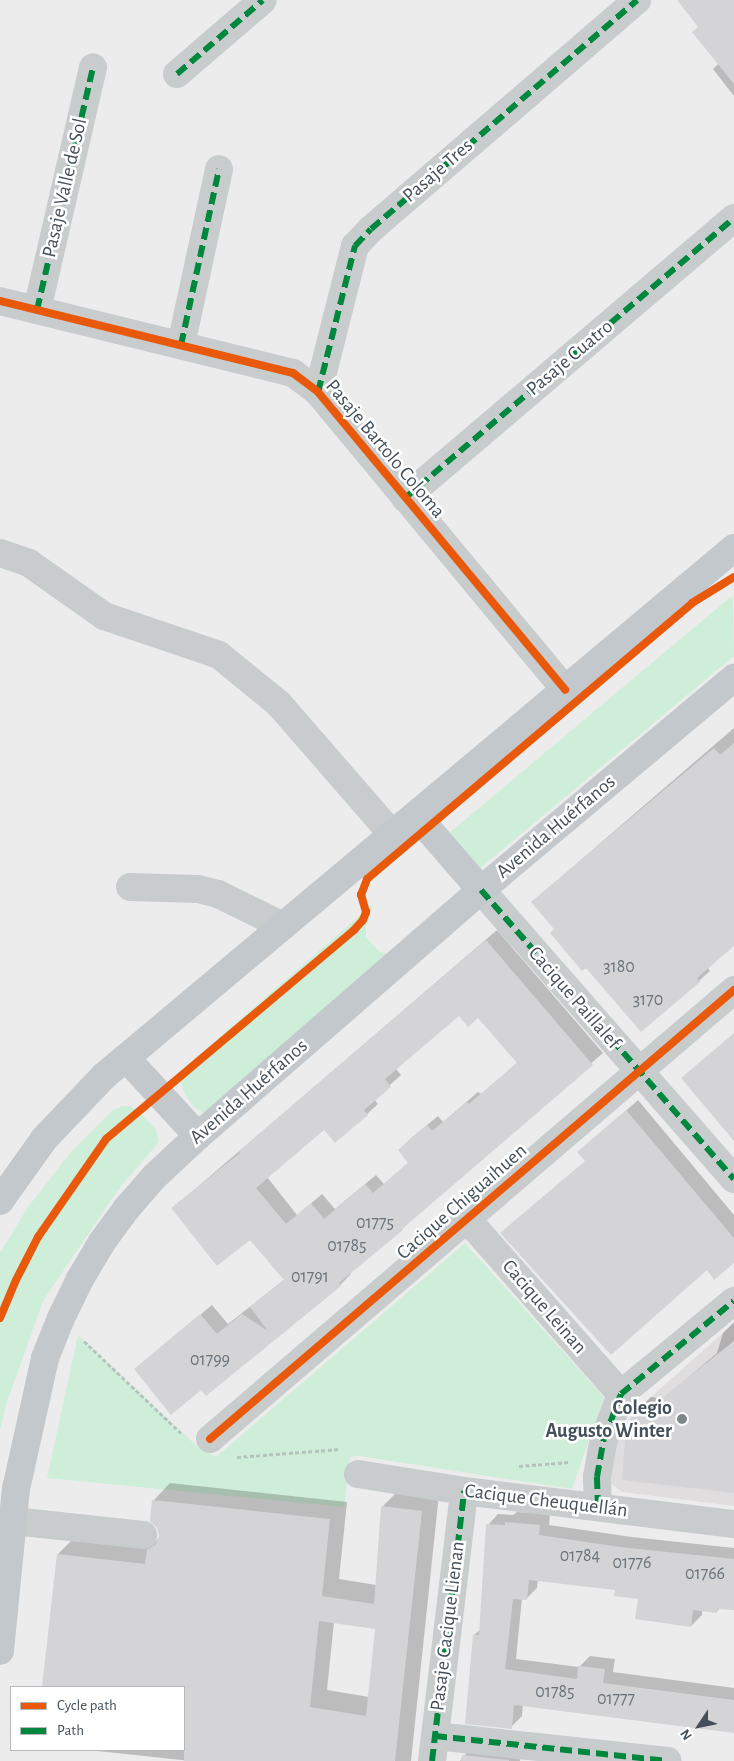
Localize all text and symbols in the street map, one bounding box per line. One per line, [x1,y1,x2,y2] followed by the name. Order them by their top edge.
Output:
[37,116,93,260] street label: Pasaje Valle de Sol
[398,134,478,208] street label: Pasaje Tres
[522,315,618,401] street label: Pasaje Cuatro
[320,375,450,523] street label: Pasaje Bartolo Coloma
[491,770,621,884] street label: Avenida Huérfanos
[523,942,625,1054] street label: Cacique Paillalef
[603,956,635,978] house number: 3180
[633,989,663,1011] house number: 3170
[185,1034,313,1150] street label: Avenida Huérfanos
[392,1139,532,1265] street label: Cacique Chiguaihuen
[356,1212,394,1234] house number: 01775
[327,1235,367,1257] house number: 01785
[497,1255,591,1359] street label: Cacique Leinan
[291,1266,329,1288] house number: 01791
[190,1349,230,1371] house number: 01799
[545,1396,672,1443] place label: Colegio Augusto Winter
[676,1413,688,1425] marker: Colegio Augusto Winter
[463,1479,629,1523] street label: Cacique Cheuquellán
[426,1540,470,1712] street label: Pasaje Cacique Lienan
[560,1545,600,1567] house number: 01784
[612,1552,652,1574] house number: 01776
[685,1563,725,1585] house number: 01766
[535,1681,575,1703] house number: 01785
[10,1686,185,1751] legend
[597,1688,635,1710] house number: 01777
[57,1698,117,1713] text: Cycle path
[674,1701,724,1751] north arrow
[57,1723,84,1738] text: Path
[678,1726,695,1742] text: N

